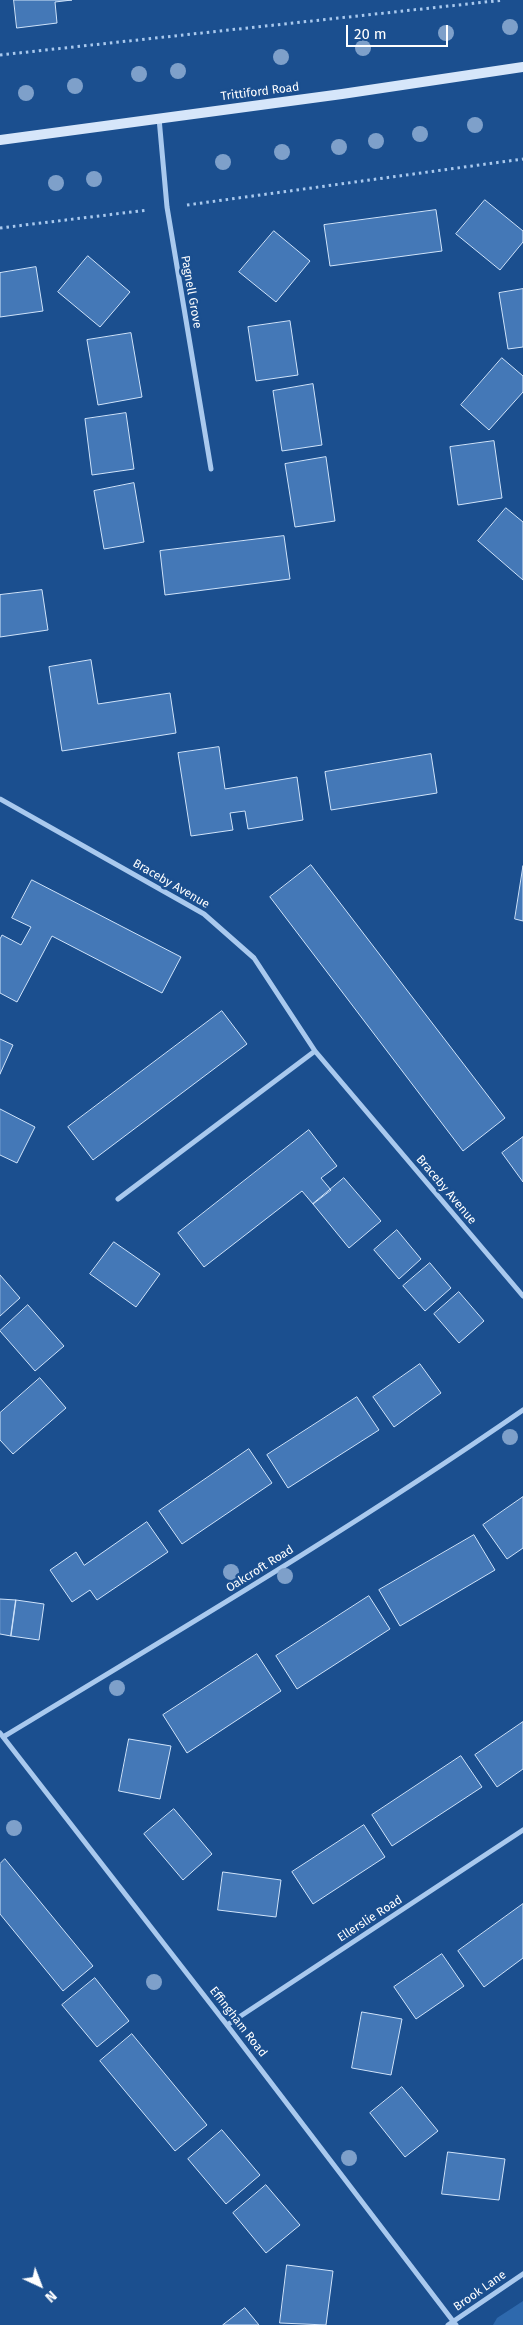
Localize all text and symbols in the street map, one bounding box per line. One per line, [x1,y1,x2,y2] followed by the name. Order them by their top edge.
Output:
[348,15,450,47] scale bar
[354,25,387,43] text: 20 m
[220,80,300,104] street label: Trittiford Road
[177,254,205,330] street label: Pagnell Grove
[130,856,212,912] street label: Braceby Avenue
[413,1152,479,1228] street label: Braceby Avenue
[224,1543,296,1595] street label: Oakcroft Road
[335,1893,405,1945] street label: Ellerslie Road
[206,1984,270,2060] street label: Effingham Road
[15,2260,65,2310] north arrow
[451,2268,509,2314] street label: Brook Lane
[41,2287,60,2306] text: N

